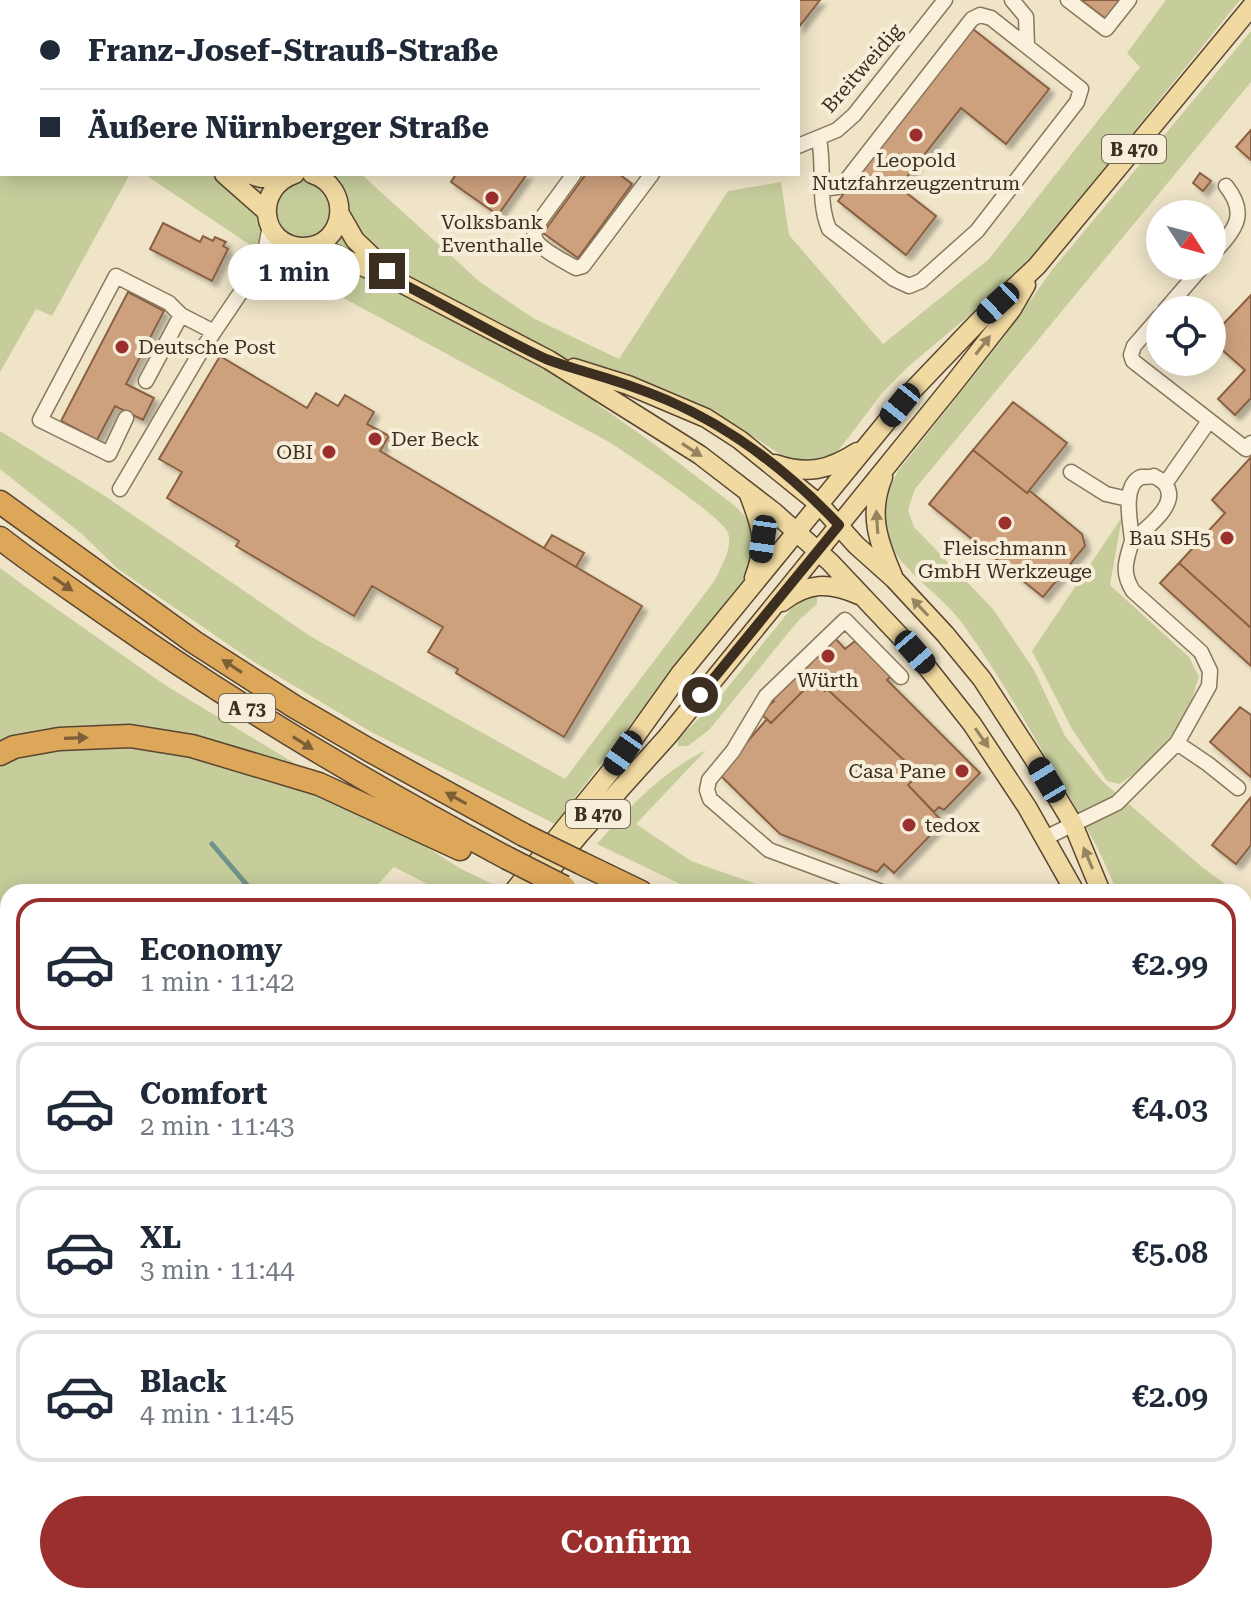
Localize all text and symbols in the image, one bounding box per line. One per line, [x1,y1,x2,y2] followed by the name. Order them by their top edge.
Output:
[817,18,908,118] street label: Breitweidig
[88,33,498,68] text: Franz-Josef-Strauß-Straße
[88,110,489,145] text: Äußere Nürnberger Straße
[907,126,925,144] marker: Leopold Nutzfahrzeugzentrum
[1102,135,1166,163] road number: B 470
[812,148,1020,195] place label: Leopold Nutzfahrzeugzentrum
[483,189,501,207] marker: Volksbank Eventhalle
[1146,200,1226,280] north arrow
[1146,200,1226,376] map controls
[441,210,543,257] place label: Volksbank Eventhalle
[227,243,359,299] callout: 1 min
[369,253,405,289] route end
[258,257,330,287] text: 1 min
[972,278,1024,328] car
[1146,296,1226,376] button: locate
[138,335,276,359] place label: Deutsche Post
[975,335,991,355] one-way arrow
[113,338,131,356] marker: Deutsche Post
[876,379,924,431] car
[391,427,480,451] place label: Der Beck
[366,430,384,448] marker: Der Beck
[276,440,313,464] place label: OBI
[320,443,338,461] marker: OBI
[681,443,703,457] one-way arrow
[870,509,883,534] one-way arrow
[748,514,778,564] car
[996,514,1014,532] marker: Fleischmann GmbH Werkzeuge
[1129,526,1211,550] place label: Bau SH5
[1218,529,1236,547] marker: Bau SH5
[918,536,1092,583] place label: Fleischmann GmbH Werkzeuge
[52,576,74,592] one-way arrow
[912,598,930,617] one-way arrow
[890,626,940,678] car
[819,647,837,665] marker: Würth
[221,659,243,673] one-way arrow
[797,668,859,692] place label: Würth
[682,677,718,713] route start
[219,694,275,722] road number: A 73
[599,726,647,780] car
[974,728,989,749] one-way arrow
[64,731,89,744] one-way arrow
[292,736,314,750] one-way arrow
[1024,753,1070,807] car
[848,759,946,783] place label: Casa Pane
[953,762,971,780] marker: Casa Pane
[445,791,467,805] one-way arrow
[566,800,630,828] road number: B 470
[925,813,980,837] place label: tedox
[900,816,918,834] marker: tedox
[1081,846,1094,870] one-way arrow
[44,928,116,1000] icon: car
[140,932,282,967] text: Economy
[1132,947,1208,982] text: €2.99
[140,967,295,997] text: 1 min · 11:42
[44,1072,116,1144] icon: car
[140,1076,267,1111] text: Comfort
[1132,1091,1208,1126] text: €4.03
[140,1111,295,1141] text: 2 min · 11:43
[44,1216,116,1288] icon: car
[140,1220,181,1255] text: XL
[1132,1235,1208,1270] text: €5.08
[140,1255,295,1285] text: 3 min · 11:44
[44,1360,116,1432] icon: car
[140,1364,227,1399] text: Black
[1132,1379,1208,1414] text: €2.09
[140,1399,295,1429] text: 4 min · 11:45
[40,1496,1212,1588] button: Confirm

